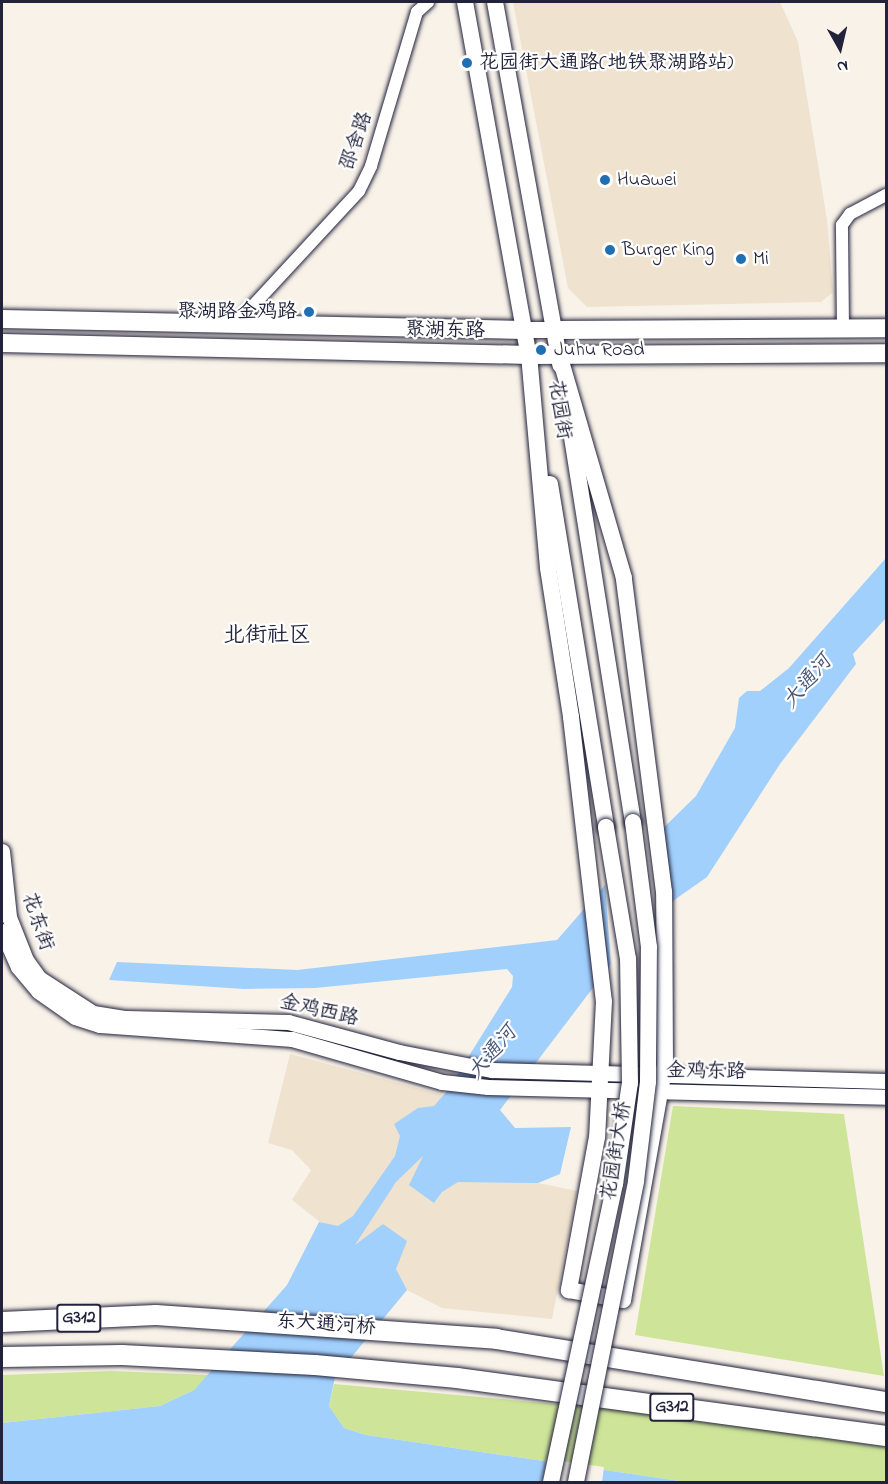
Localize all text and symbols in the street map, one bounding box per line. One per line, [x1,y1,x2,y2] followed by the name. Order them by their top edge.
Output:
[810,18,870,78] north arrow
[479,51,733,75] place label: 花园街大通路(地铁聚湖路站)
[835,53,850,78] text: N
[460,56,474,70] marker: 花园街大通路(地铁聚湖路站)
[336,109,378,173] street label: 邵舍路
[617,168,676,192] place label: Huawei
[598,173,612,187] marker: Huawei
[622,238,714,262] place label: Burger King
[603,243,617,257] marker: Burger King
[753,247,769,271] place label: Mi
[734,252,748,266] marker: Mi
[177,300,297,324] place label: 聚湖路金鸡路
[302,305,316,319] marker: 聚湖路金鸡路
[405,318,485,344] street label: 聚湖东路
[554,338,645,362] place label: Juhu Road
[532,341,550,359] marker: Juhu Road
[542,378,576,442] street label: 花园街
[223,624,311,650] district label: 北街社区
[778,650,838,714] water label: 大通河
[16,890,58,954] street label: 花东街
[277,990,361,1032] street label: 金鸡西路
[463,1021,523,1085] water label: 大通河
[666,1059,746,1085] street label: 金鸡东路
[597,1100,637,1202] street label: 花园街大桥
[55,1303,103,1333] road number: G312
[275,1310,377,1340] street label: 东大通河桥
[648,1392,696,1422] road number: G312

